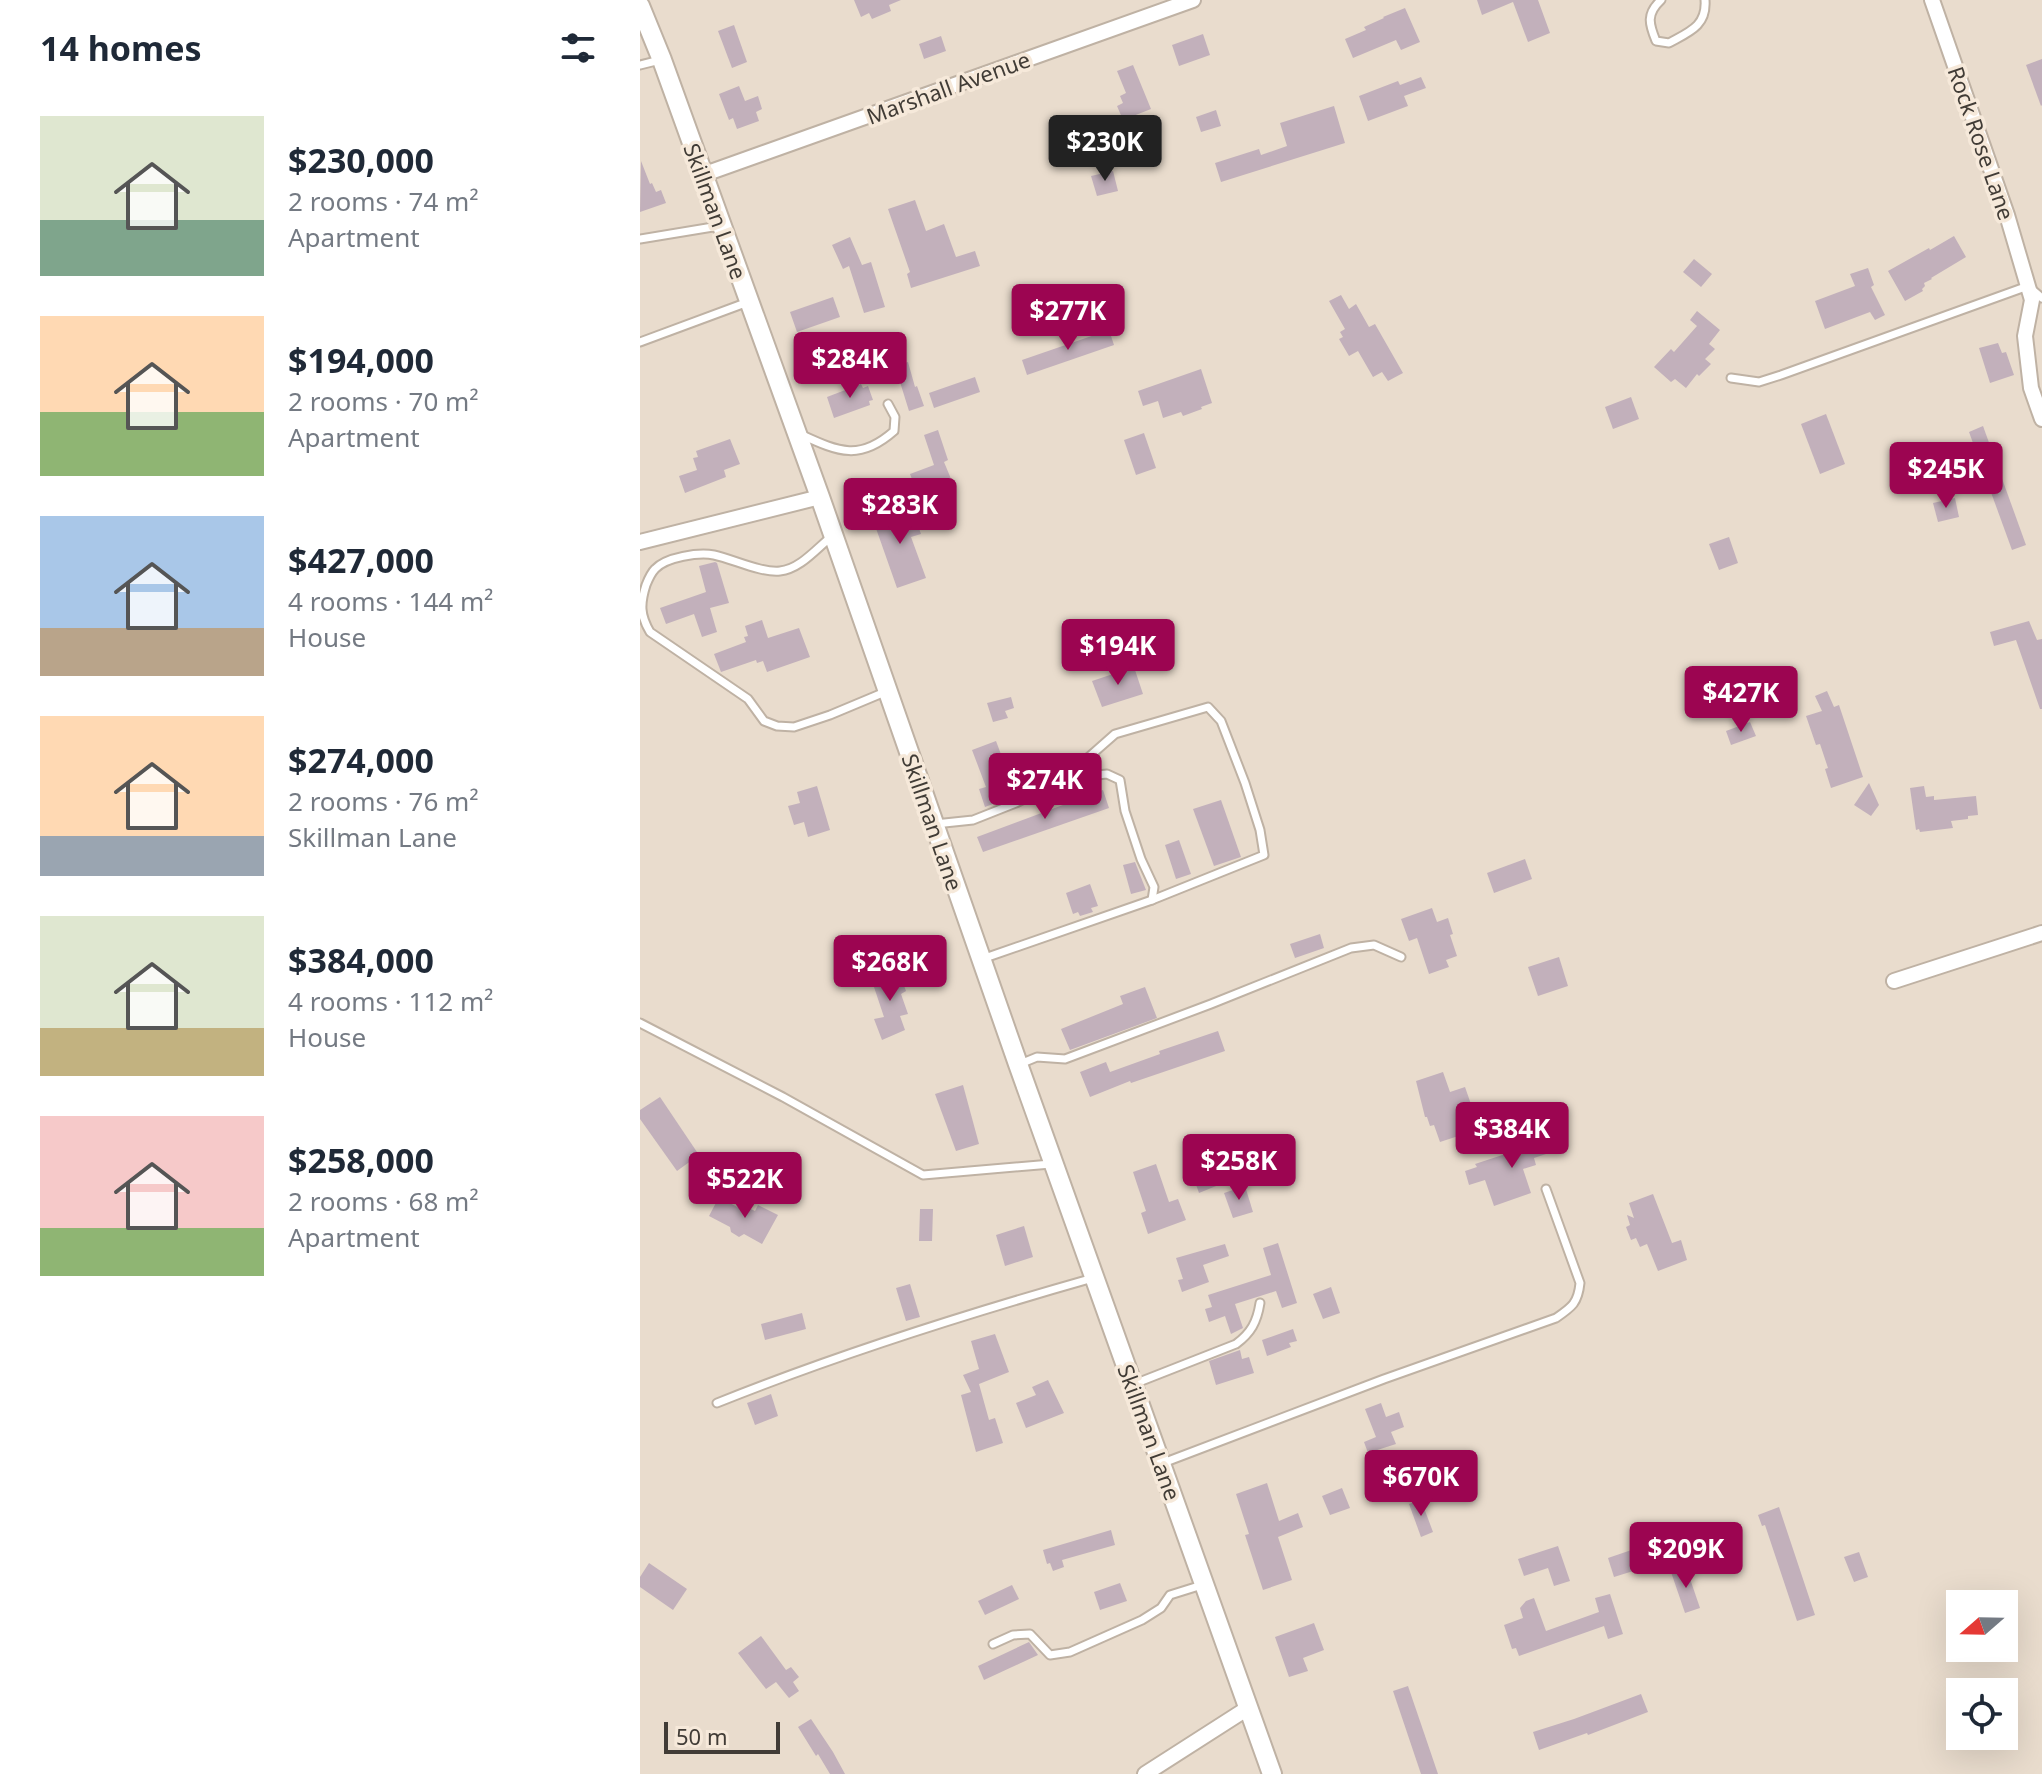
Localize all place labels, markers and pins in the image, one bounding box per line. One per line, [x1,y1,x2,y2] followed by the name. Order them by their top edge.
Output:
[1049,115,1161,183] pin: $230K
[1012,284,1124,352] pin: $277K
[794,332,906,400] pin: $284K
[1890,442,2002,510] pin: $245K
[844,478,956,546] pin: $283K
[1062,619,1174,687] pin: $194K
[1685,666,1797,734] pin: $427K
[989,753,1101,821] pin: $274K
[834,935,946,1003] pin: $268K
[1456,1102,1568,1170] pin: $384K
[1183,1134,1295,1202] pin: $258K
[689,1152,801,1220] pin: $522K
[1365,1450,1477,1518] pin: $670K
[1630,1522,1742,1590] pin: $209K

